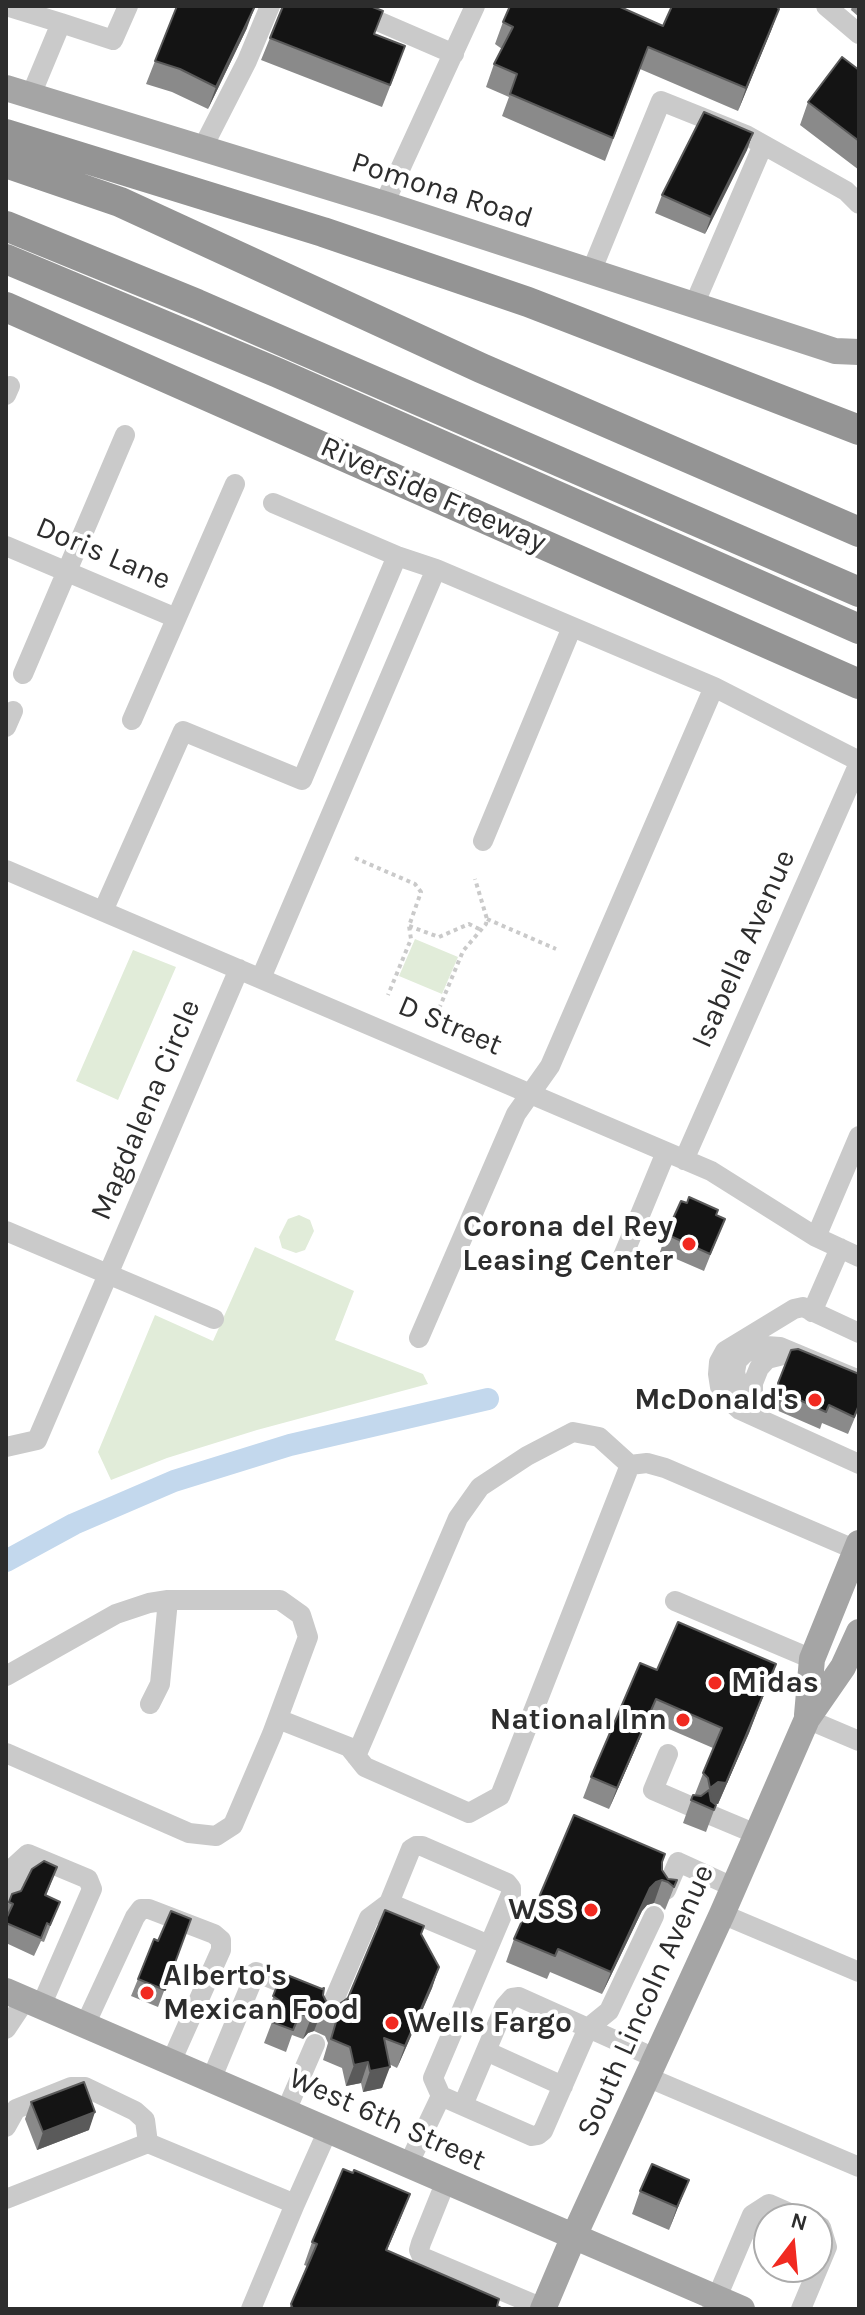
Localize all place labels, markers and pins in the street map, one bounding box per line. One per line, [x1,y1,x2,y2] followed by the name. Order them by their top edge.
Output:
[462,1209,673,1280] place label: Corona del Rey Leasing Center
[680,1235,698,1253] marker: Corona del Rey Leasing Center
[634,1382,799,1418] place label: McDonald's
[806,1391,824,1409] marker: McDonald's
[731,1665,819,1701] place label: Midas
[706,1674,724,1692] marker: Midas
[490,1702,667,1738] place label: National Inn
[674,1711,692,1729] marker: National Inn
[508,1892,575,1928] place label: WSS
[582,1901,600,1919] marker: WSS
[163,1958,359,2028] place label: Alberto's Mexican Food
[138,1984,156,2002] marker: Alberto's Mexican Food
[408,2005,572,2041] place label: Wells Fargo
[383,2014,401,2032] marker: Wells Fargo

